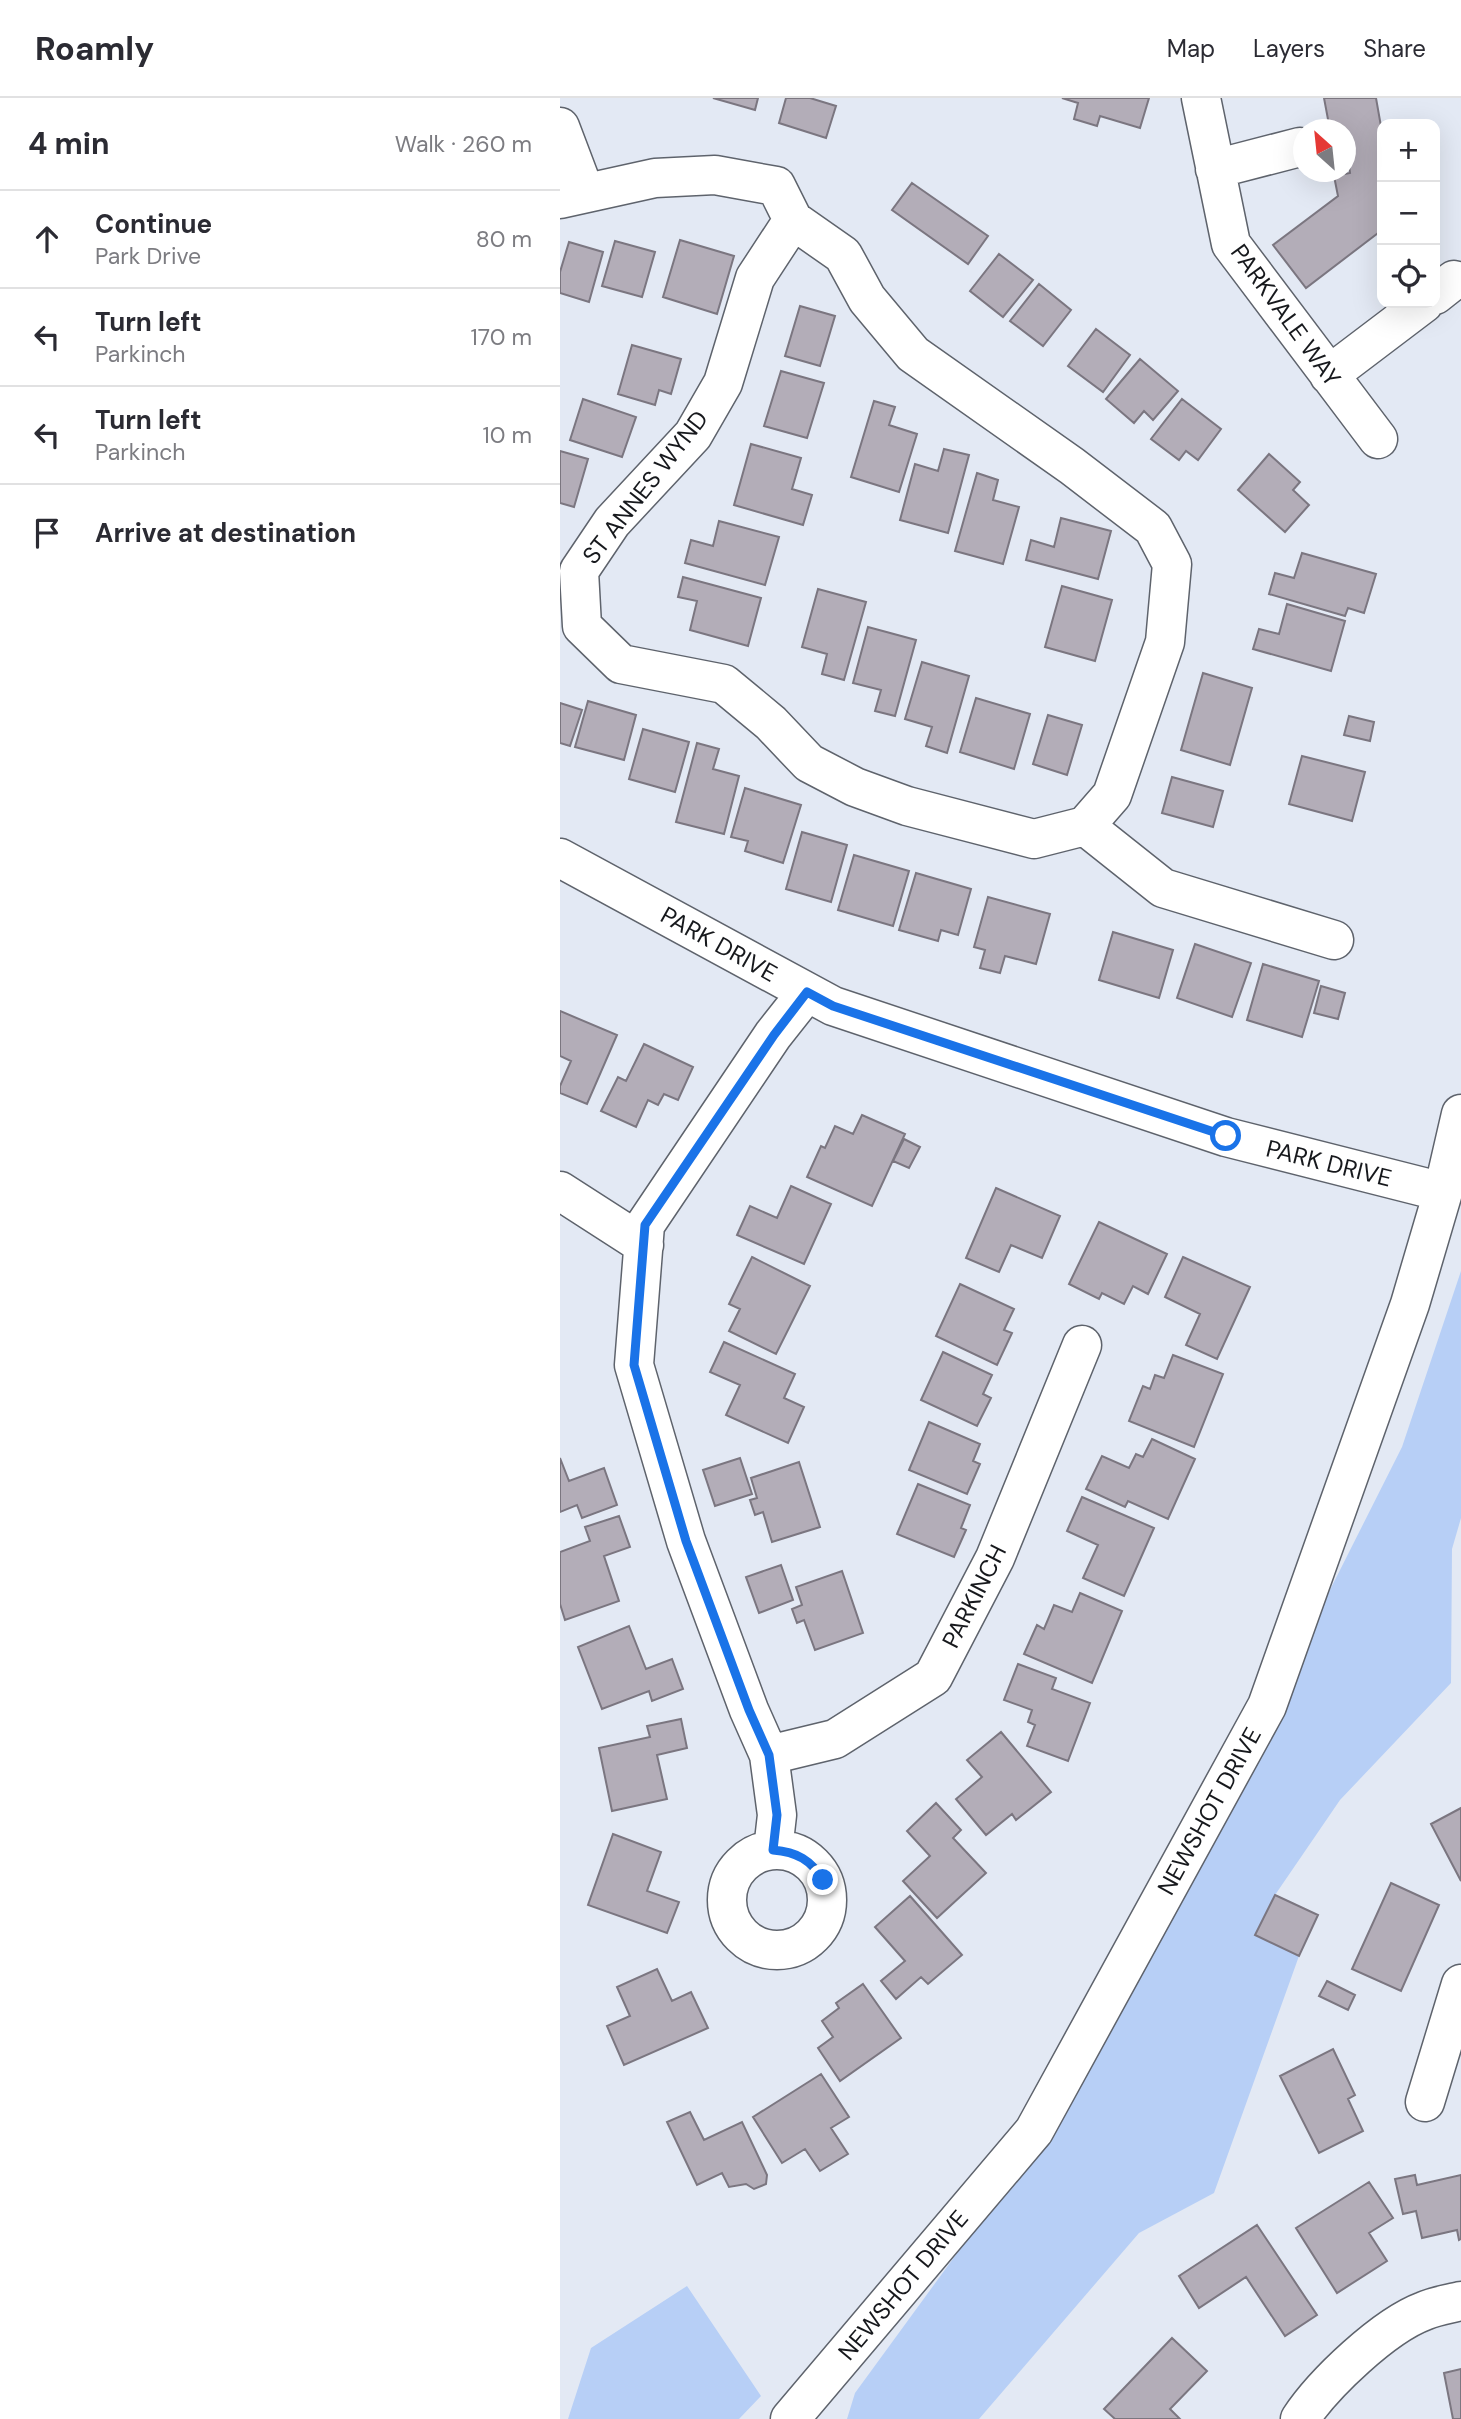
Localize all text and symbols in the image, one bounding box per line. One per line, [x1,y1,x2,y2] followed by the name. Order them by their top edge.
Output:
[35,27,154,70] text: Roamly
[1167,33,1215,64] text: Map
[1253,33,1325,64] text: Layers
[1363,33,1426,64] text: Share
[1293,119,1356,182] north arrow
[1377,119,1440,308] map controls
[1377,119,1440,182] button: +
[28,124,110,163] text: 4 min
[395,129,532,159] text: Walk · 260 m
[1377,182,1440,245] button: −
[95,207,212,241] text: Continue
[28,220,66,258] icon: ahead
[476,224,532,254] text: 80 m
[1224,238,1348,392] street label: PARKVALE WAY
[95,241,201,271] text: Park Drive
[1377,245,1440,308] button: locate
[95,305,202,339] text: Turn left
[28,318,66,356] icon: left
[471,322,532,352] text: 170 m
[95,339,186,369] text: Parkinch
[95,403,202,437] text: Turn left
[575,404,715,570] street label: ST ANNES WYND
[28,416,66,454] icon: left
[482,420,532,450] text: 10 m
[95,437,186,467] text: Parkinch
[28,514,66,552] icon: arrive
[95,516,356,550] text: Arrive at destination
[655,899,783,989] street label: PARK DRIVE
[1210,1120,1241,1151] route start
[1263,1132,1395,1194] street label: PARK DRIVE
[935,1539,1013,1653] street label: PARKINCH
[1150,1722,1268,1900] street label: NEWSHOT DRIVE
[807,1864,838,1895] route end
[831,2203,975,2367] street label: NEWSHOT DRIVE

